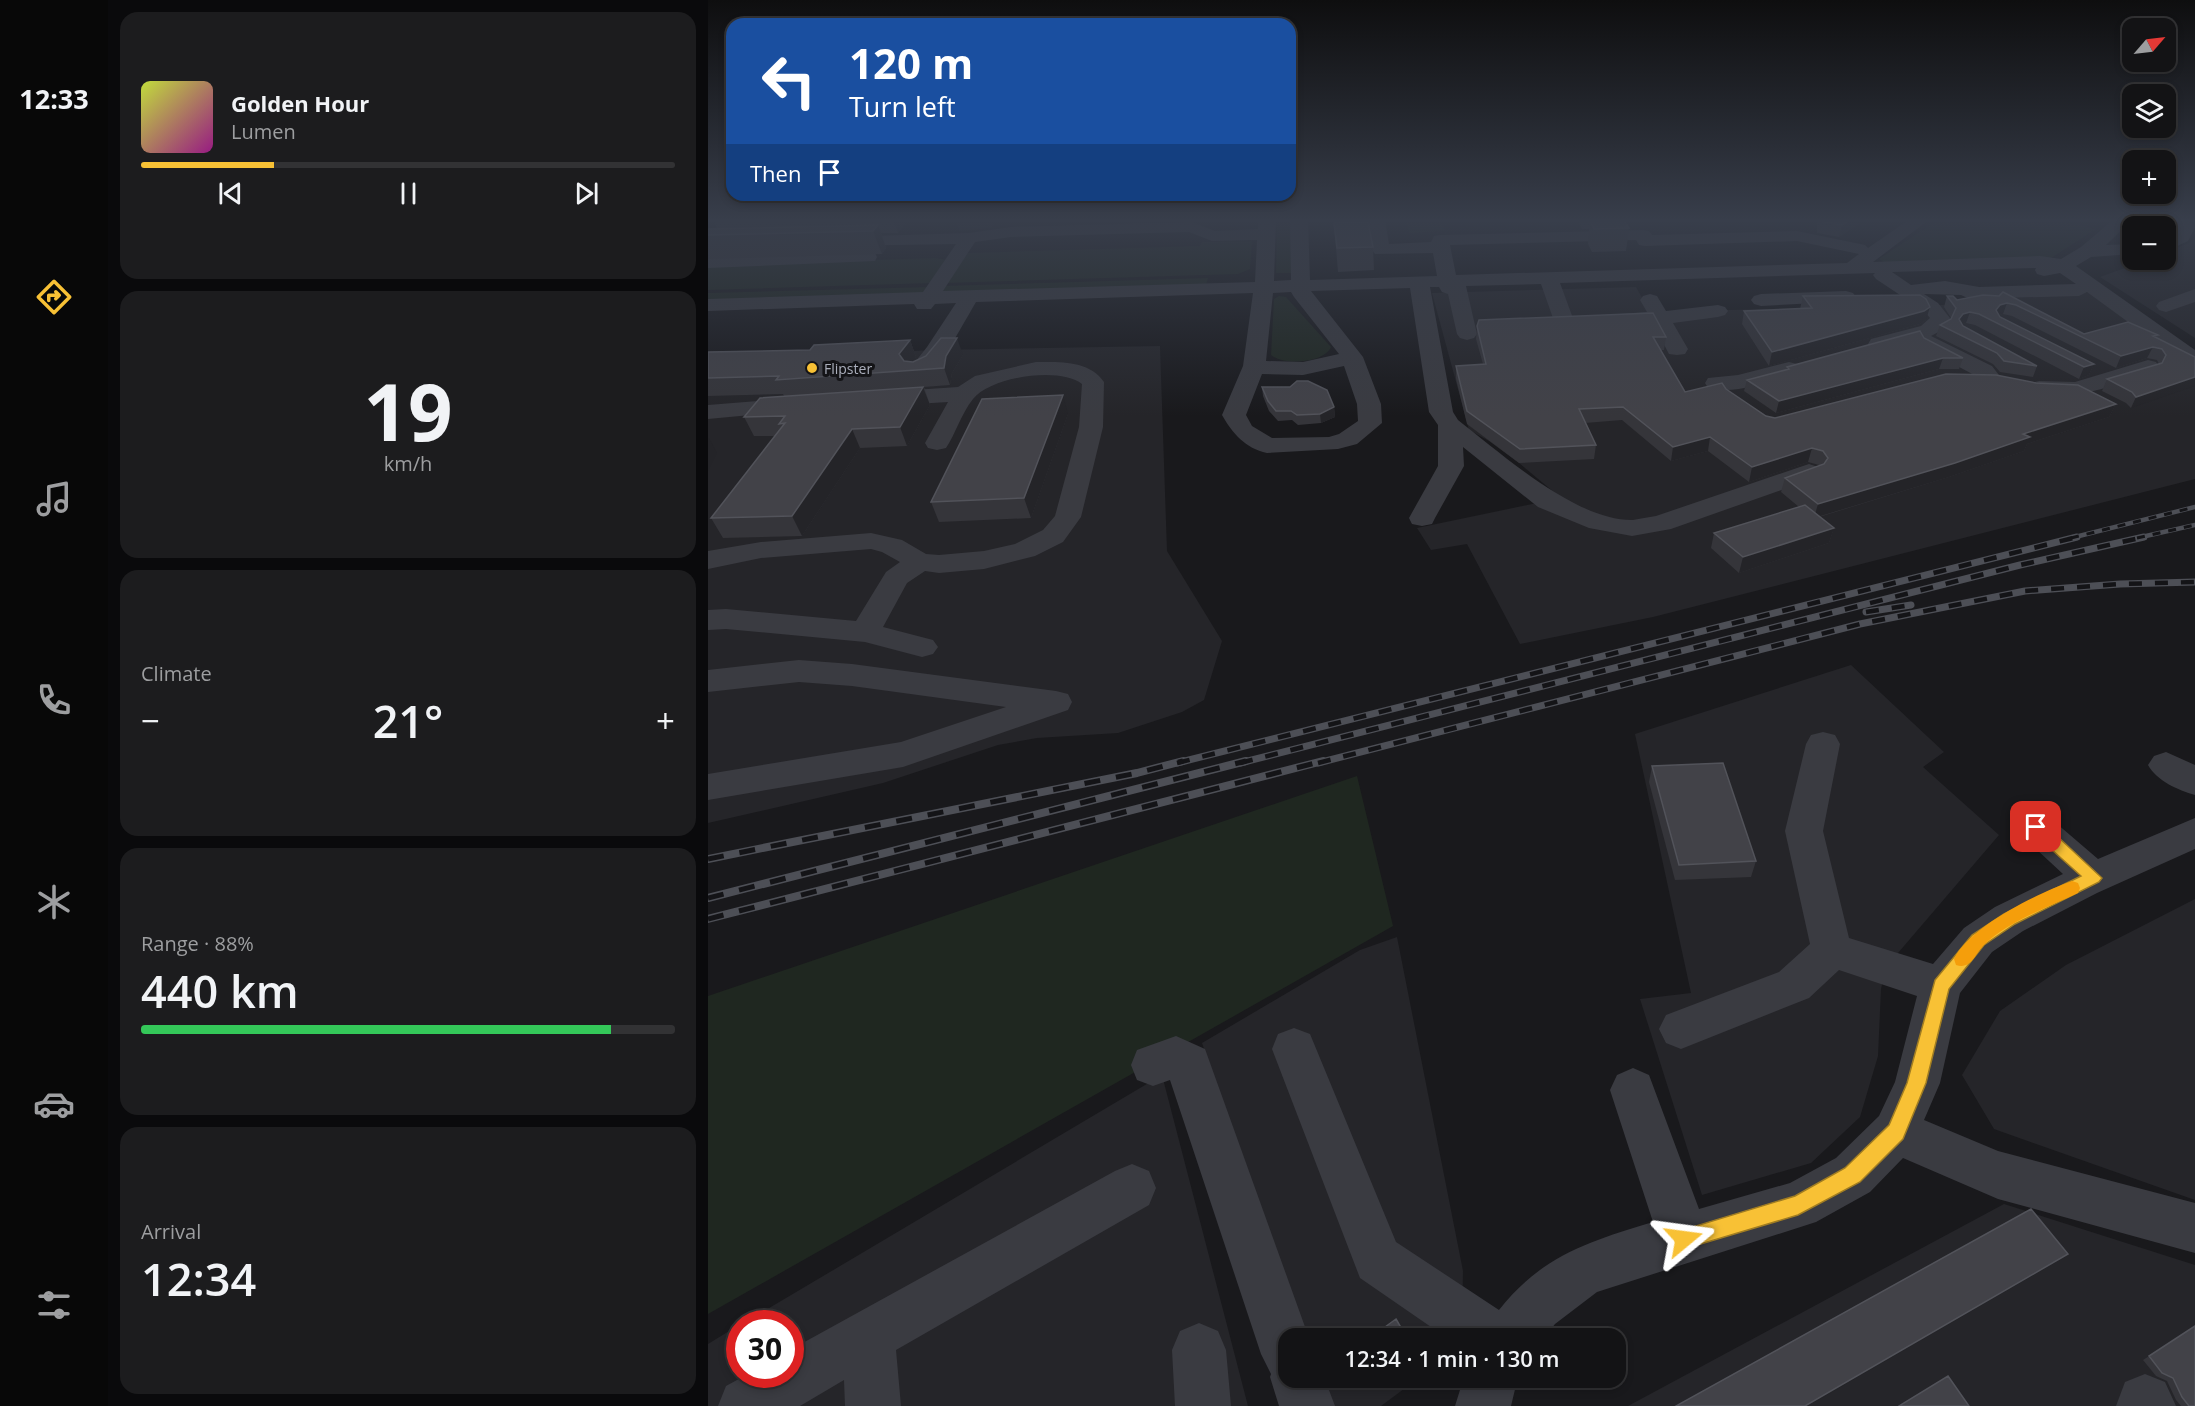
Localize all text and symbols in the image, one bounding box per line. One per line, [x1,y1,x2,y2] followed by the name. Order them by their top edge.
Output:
[2122,18,2176,72] north arrow
[2122,18,2176,270] map controls
[849,34,973,91] text: 120 m
[750,42,828,120] icon: left
[19,80,89,117] text: 12:33
[2122,84,2176,138] button: layers
[231,88,369,118] text: Golden Hour
[849,88,956,125] text: Turn left
[231,118,296,145] text: Lumen
[2122,150,2176,204] button: +
[813,156,846,189] icon: arrive
[750,158,801,188] text: Then
[214,177,247,210] icon: previous
[392,177,425,210] icon: pause
[570,177,603,210] icon: next
[2122,216,2176,270] button: −
[33,276,75,318] icon: directions
[363,358,453,464] text: 19
[824,359,872,378] place label: Flipster
[805,361,819,375] marker: Flipster
[384,450,432,477] text: km/h
[33,478,75,520] icon: music
[141,660,212,687] text: Climate
[33,679,75,721] icon: phone
[373,690,443,751] text: 21°
[141,698,160,743] text: −
[656,698,675,743] text: +
[2010,801,2061,852] pin
[2019,810,2052,843] icon: arrive
[33,881,75,923] icon: climate
[141,930,254,957] text: Range · 88%
[141,960,299,1021] text: 440 km
[33,1083,75,1125] icon: car
[1652,1207,1716,1271] position arrow
[141,1218,201,1245] text: Arrival
[141,1248,256,1309] text: 12:34
[33,1284,75,1326] icon: filters
[726,1310,804,1388] speed limit sign: 30
[1344,1343,1560,1373] text: 12:34 · 1 min · 130 m

